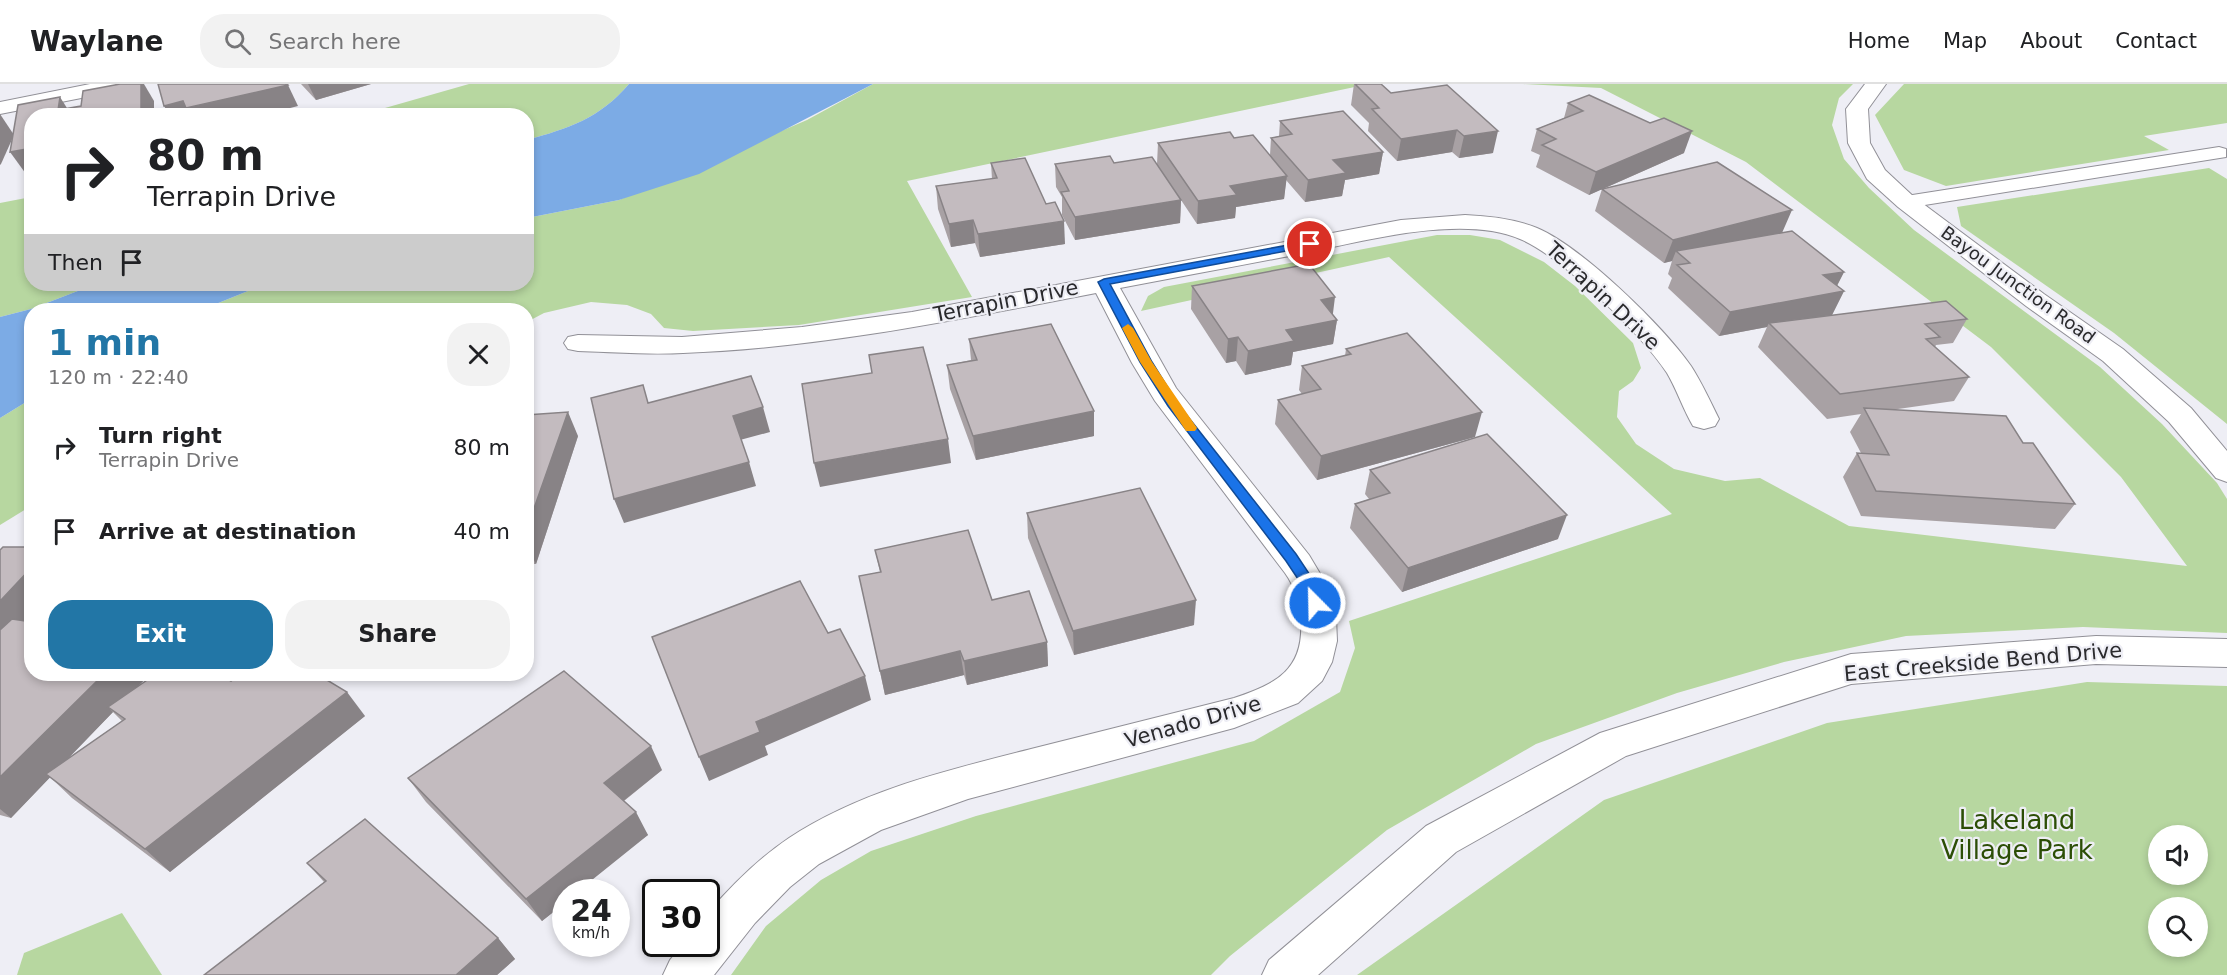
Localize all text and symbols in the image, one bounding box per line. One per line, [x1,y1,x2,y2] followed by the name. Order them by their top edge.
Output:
[200,14,620,68] search box
[30,25,164,58] text: Waylane
[221,25,254,58] icon: search
[269,29,401,54] text: Search here
[1848,29,1910,53] text: Home
[1943,29,1987,53] text: Map
[2020,29,2082,53] text: About
[2115,29,2197,53] text: Contact
[147,131,264,180] text: 80 m
[48,132,126,210] icon: right
[147,181,336,212] text: Terrapin Drive
[1284,218,1335,269] pin
[1937,222,2100,348] street label: Bayou Junction Road
[1293,227,1326,260] icon: arrive
[1540,236,1665,355] street label: Terrapin Drive
[115,246,148,279] icon: arrive
[48,250,103,275] text: Then
[931,275,1080,327] street label: Terrapin Drive
[48,322,161,363] text: 1 min
[447,323,510,386] button: close
[48,365,189,389] text: 120 m · 22:40
[99,423,222,448] text: Turn right
[48,431,81,464] icon: right
[454,435,510,460] text: 80 m
[99,448,239,472] text: Terrapin Drive
[48,515,81,548] icon: arrive
[99,519,356,544] text: Arrive at destination
[454,519,510,544] text: 40 m
[1283,571,1347,635] position arrow
[48,600,273,669] button: Exit
[285,600,510,669] button: Share
[1843,638,2123,686] street label: East Creekside Bend Drive
[1122,691,1264,753] street label: Venado Drive
[1941,805,2093,865] park label: Lakeland Village Park
[2148,825,2208,957] map controls
[2148,825,2208,885] button: sound
[642,879,720,957] speed limit sign: 30
[570,893,612,928] text: 24
[2148,897,2208,957] button: search
[572,924,610,942] text: km/h

